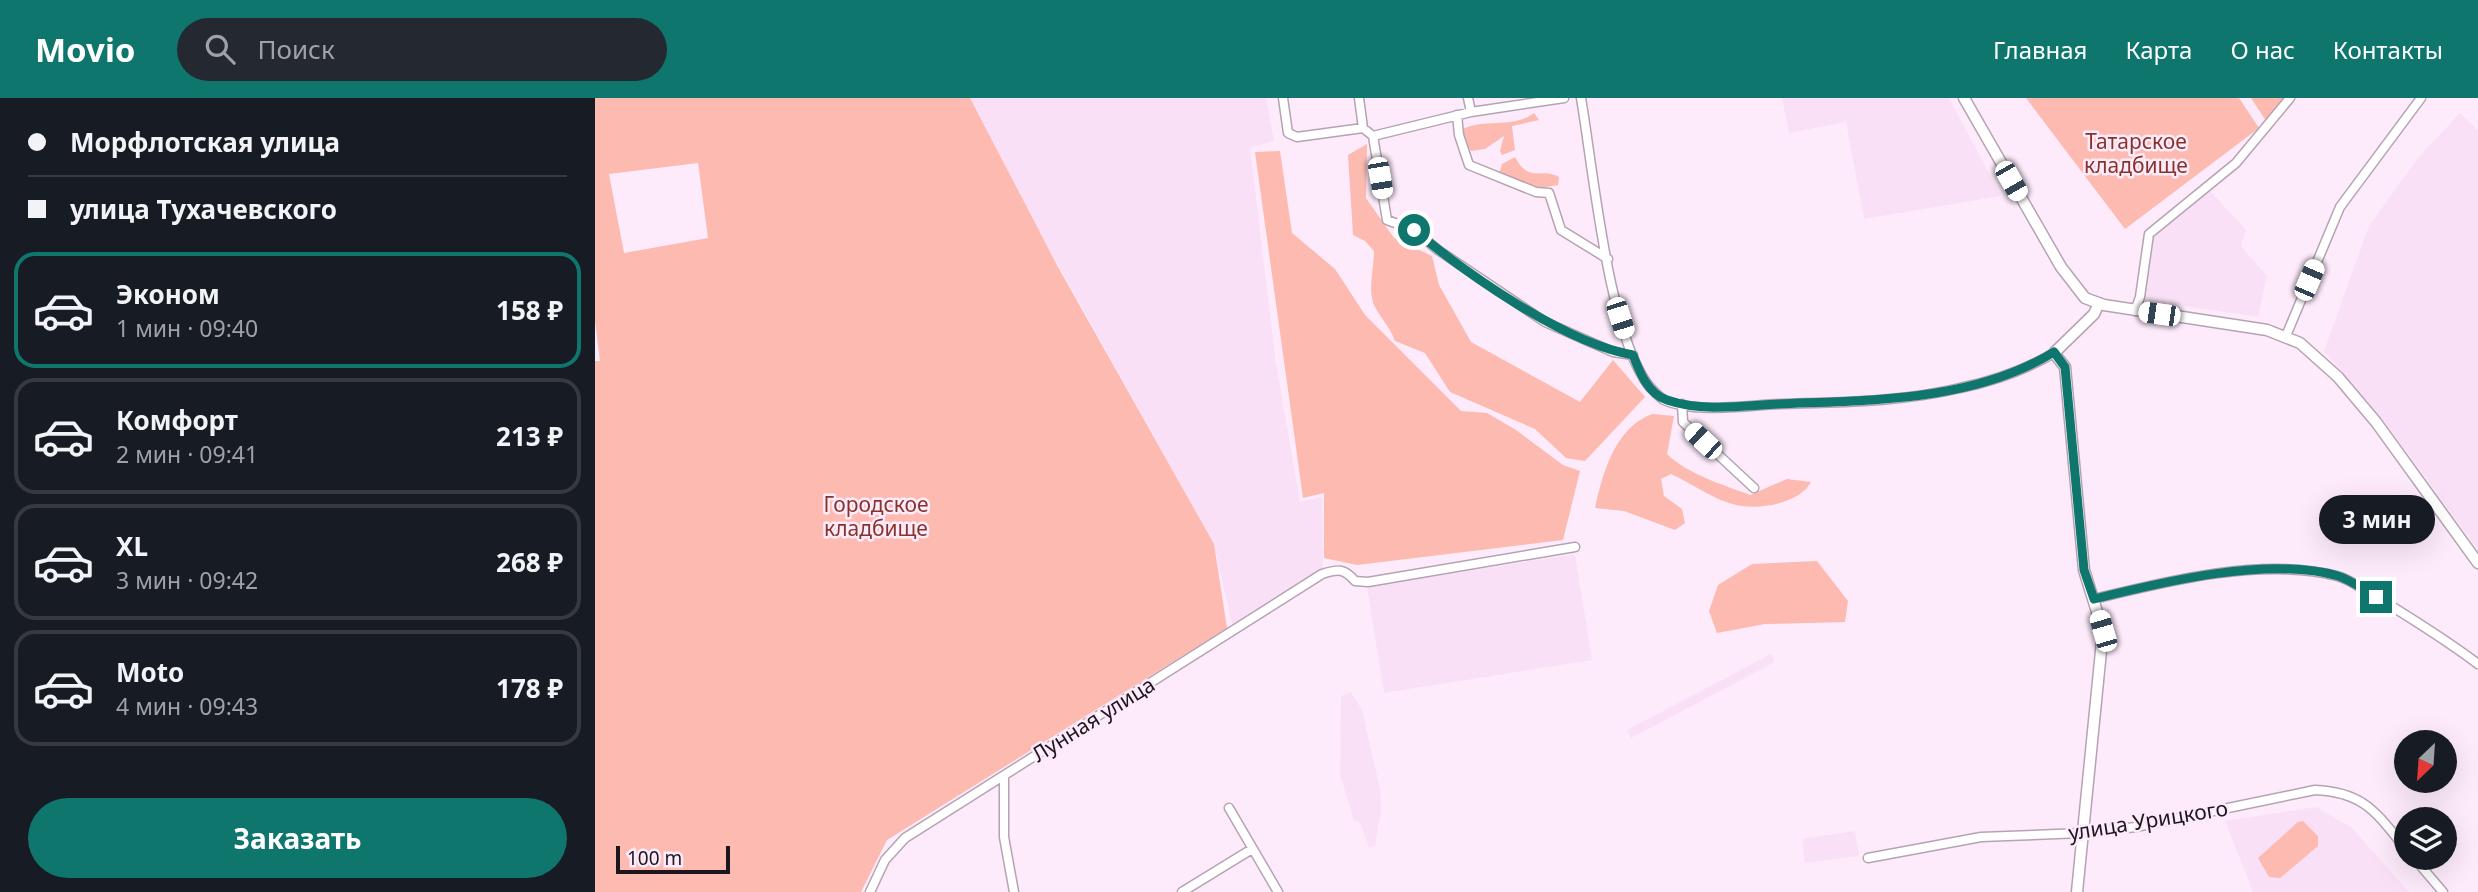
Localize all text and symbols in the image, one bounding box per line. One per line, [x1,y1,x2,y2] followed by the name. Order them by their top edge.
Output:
[177,18,667,81] search box
[35,27,135,72] text: Movio
[201,30,239,68] icon: search
[257,31,335,67] text: Поиск
[1993,33,2087,66] text: Главная
[2125,33,2192,66] text: Карта
[2230,33,2295,66] text: О нас
[2333,33,2443,66] text: Контакты
[70,124,340,160] text: Морфлотская улица
[2084,127,2188,179] park label: Татарское кладбище
[1367,155,1394,201] car
[1992,158,2031,204] car
[70,191,337,227] text: улица Тухачевского
[1398,214,1430,246] route start
[2292,257,2327,303] car
[116,276,220,312] text: Эконом
[32,279,95,342] icon: car
[496,292,563,328] text: 158 ₽
[1604,295,1637,341] car
[2137,301,2182,327] car
[116,312,258,344] text: 1 мин · 09:40
[116,402,238,438] text: Комфорт
[32,405,95,468] icon: car
[496,418,563,454] text: 213 ₽
[1681,419,1726,463] car
[116,438,258,470] text: 2 мин · 09:41
[823,490,929,542] park label: Городское кладбище
[2318,496,2434,545] callout: 3 мин
[2343,503,2411,535] text: 3 мин
[116,528,148,564] text: XL
[32,531,95,594] icon: car
[496,544,563,580] text: 268 ₽
[116,564,258,596] text: 3 мин · 09:42
[2360,581,2392,613] route end
[2088,608,2119,654] car
[116,654,184,690] text: Moto
[32,657,95,720] icon: car
[496,670,563,706] text: 178 ₽
[1026,670,1160,768] street label: Лунная улица
[116,690,258,722] text: 4 мин · 09:43
[2394,730,2457,793] north arrow
[2394,730,2457,870] map controls
[2066,794,2230,846] street label: улица Урицкого
[28,798,567,878] button: Заказать
[2394,807,2457,870] button: layers
[616,843,730,875] scale bar
[627,845,682,871] text: 100 m

